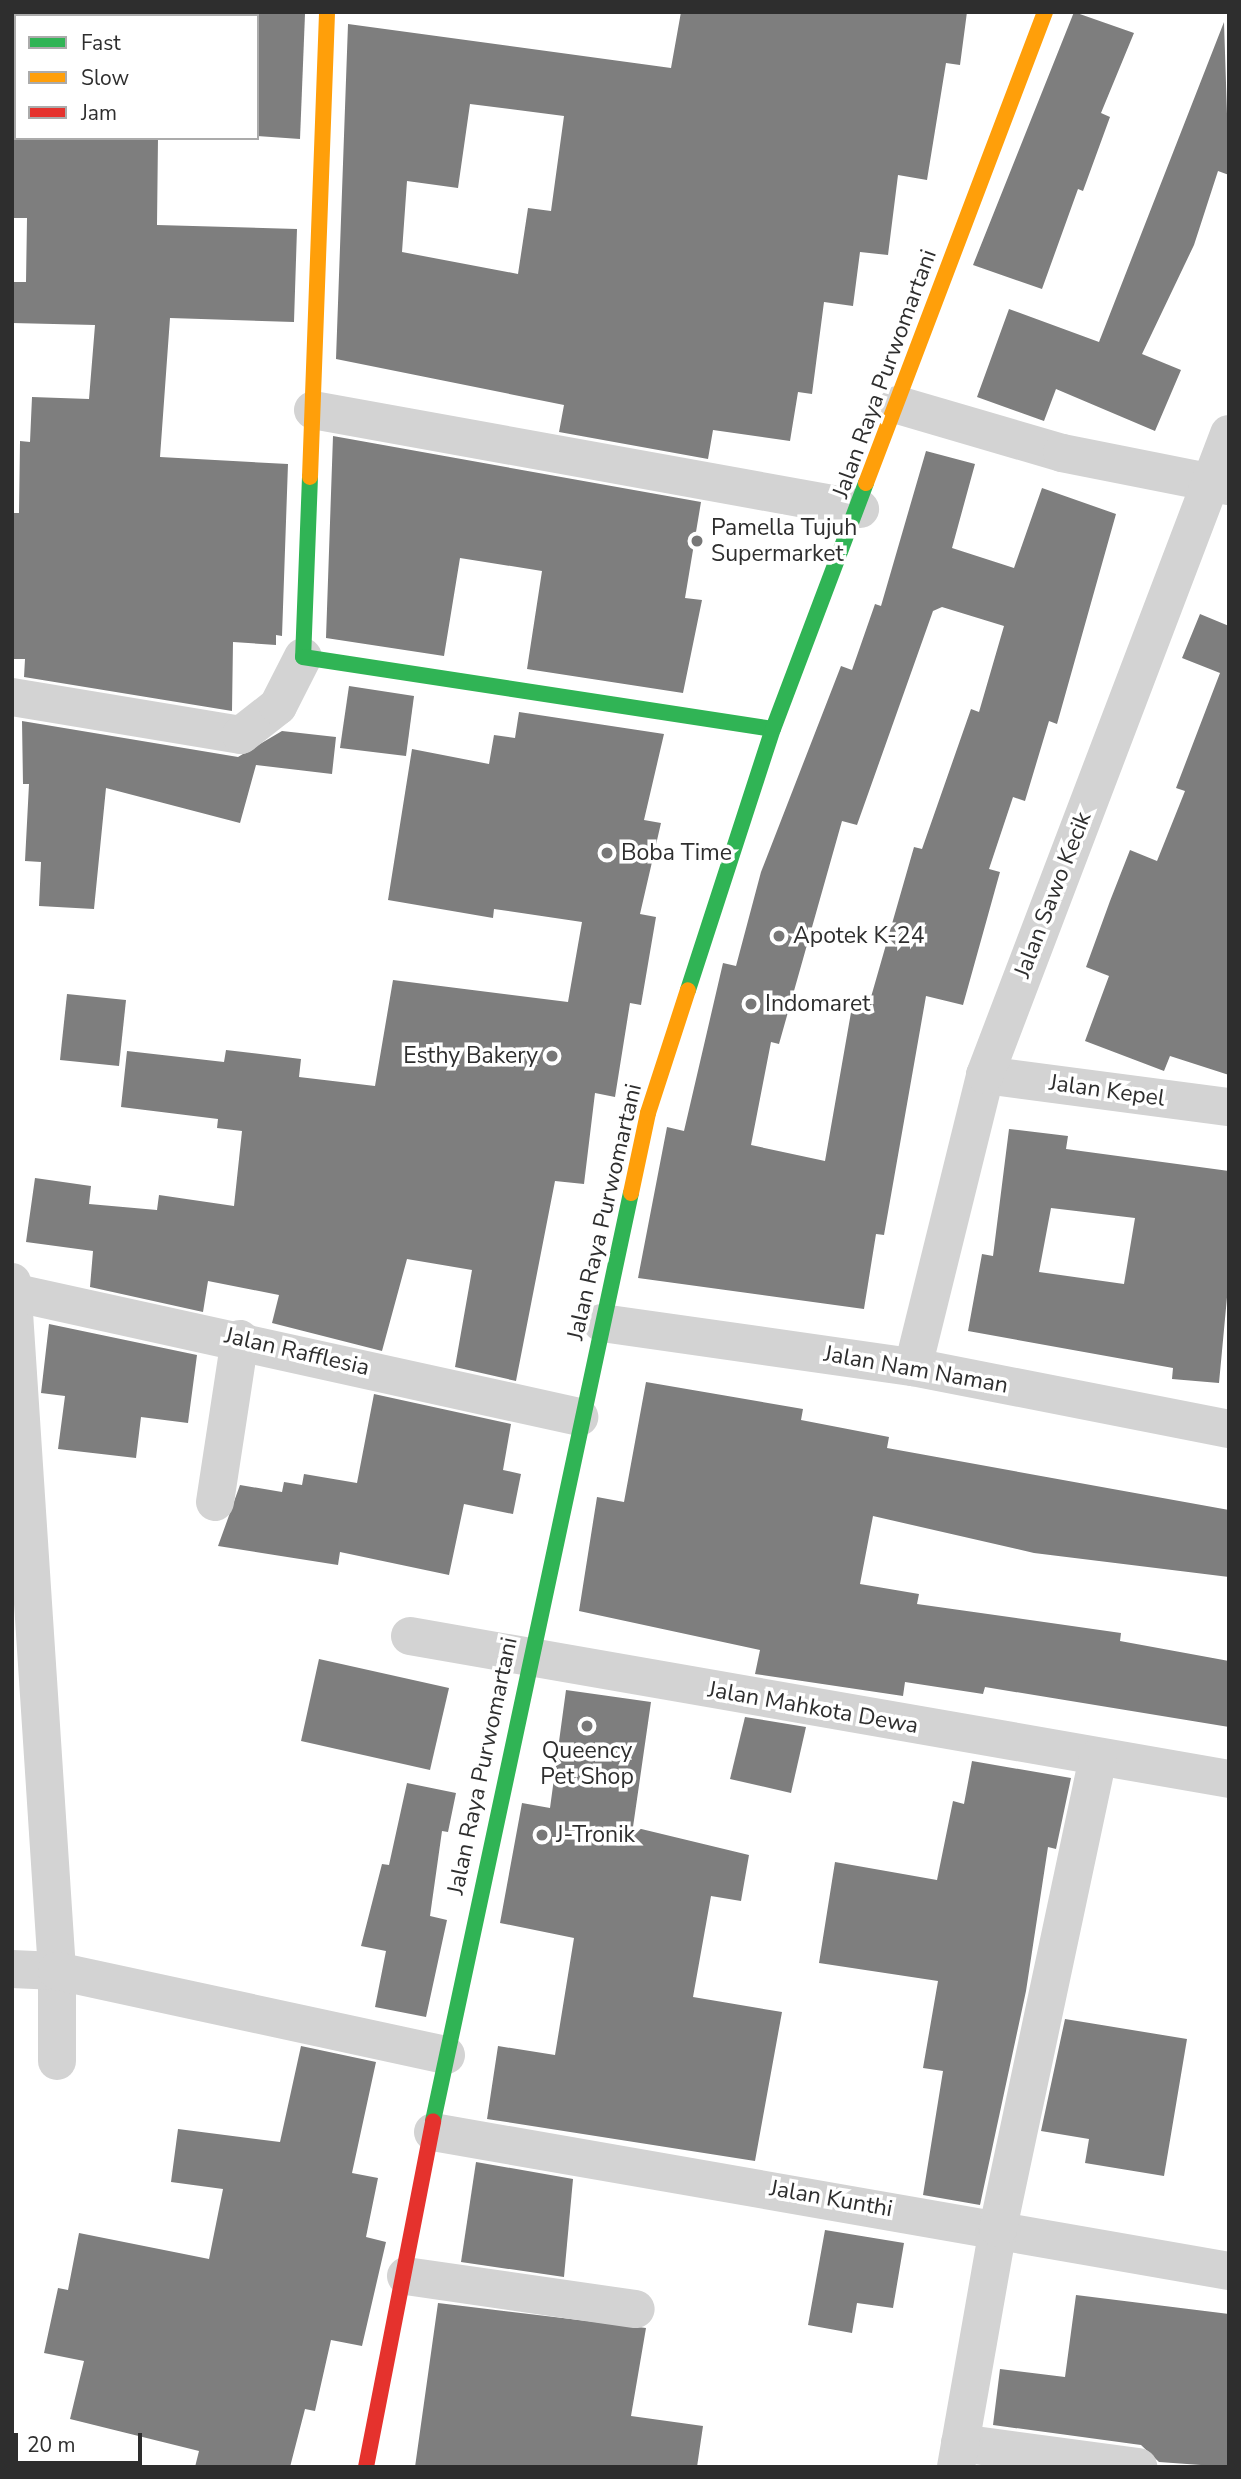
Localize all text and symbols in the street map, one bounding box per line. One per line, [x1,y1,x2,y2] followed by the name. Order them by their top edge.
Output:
[14,14,259,140] legend
[81,29,121,57] text: Fast
[81,64,129,92] text: Slow
[81,99,117,127] text: Jam
[827,246,943,502] street label: Jalan Raya Purwomartani
[711,514,857,568] place label: Pamella Tujuh Supermarket
[689,533,705,549] marker: Pamella Tujuh Supermarket
[1009,808,1097,982] street label: Jalan Sawo Kecik
[621,839,732,867] place label: Boba Time
[599,845,615,861] marker: Boba Time
[793,922,924,950] place label: Apotek K-24
[771,928,787,944] marker: Apotek K-24
[765,990,870,1018] place label: Indomaret
[743,996,759,1012] marker: Indomaret
[403,1042,538,1070] place label: Esthy Bakery
[544,1048,560,1064] marker: Esthy Bakery
[1047,1069,1167,1113] street label: Jalan Kepel
[562,1081,648,1343] street label: Jalan Raya Purwomartani
[222,1322,372,1382] street label: Jalan Rafflesia
[822,1340,1010,1400] street label: Jalan Nam Naman
[442,1635,524,1897] street label: Jalan Raya Purwomartani
[706,1676,920,1740] street label: Jalan Mahkota Dewa
[579,1718,595,1734] marker: Queency Pet Shop
[540,1737,634,1791] place label: Queency Pet Shop
[556,1821,635,1849] place label: J-Tronik
[534,1827,550,1843] marker: J-Tronik
[767,2175,895,2223] street label: Jalan Kunthi
[18,2420,145,2464] scale bar
[27,2431,76,2459] text: 20 m

